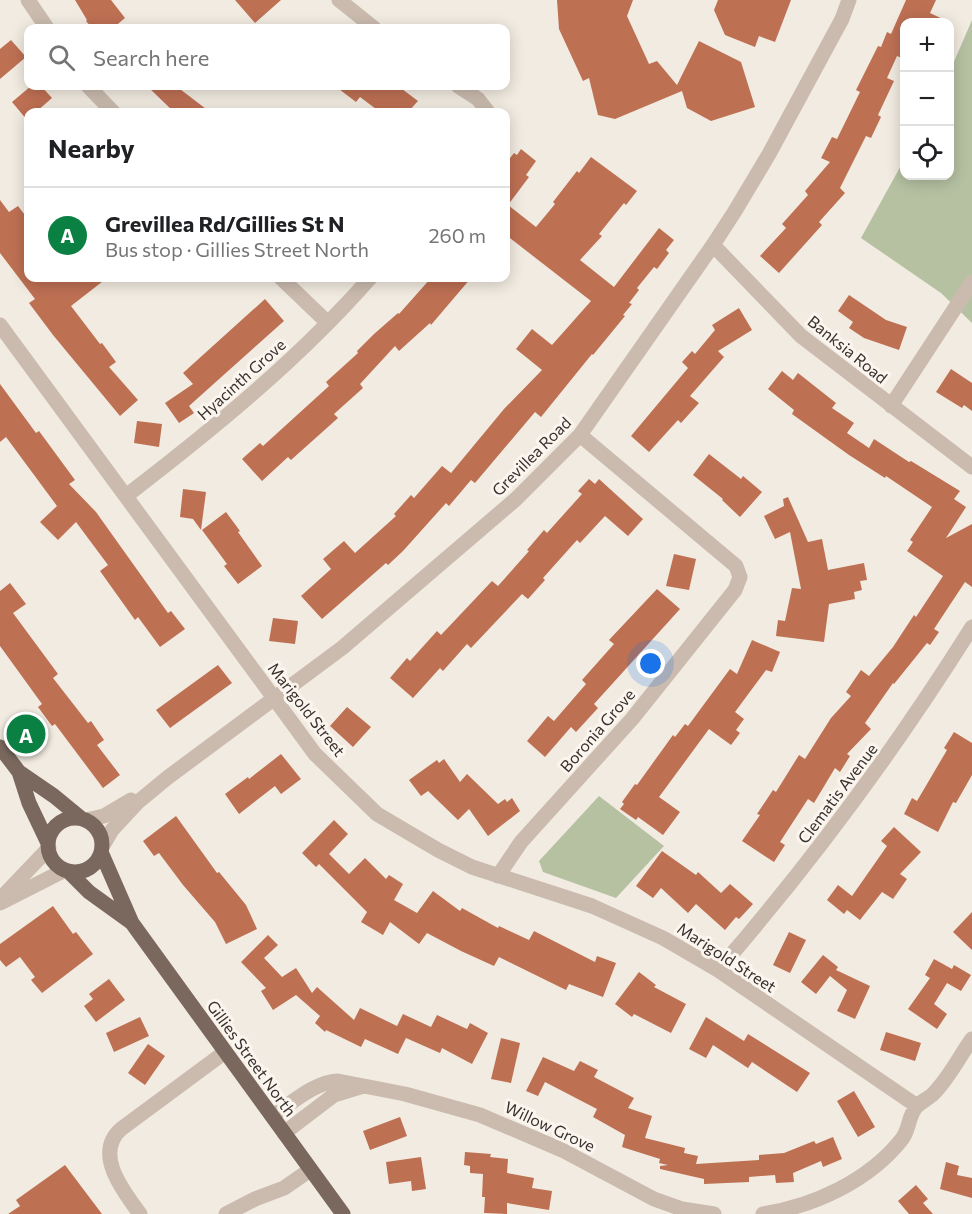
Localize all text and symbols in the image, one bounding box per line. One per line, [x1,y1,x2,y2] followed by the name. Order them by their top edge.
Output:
[900,18,954,180] map controls
[900,18,954,72] button: +
[24,24,510,90] search box
[45,41,78,74] icon: search
[93,44,209,71] text: Search here
[900,72,954,126] button: −
[900,126,954,180] button: locate
[48,132,135,163] text: Nearby
[105,210,345,237] text: Grevillea Rd/Gillies St N
[60,223,75,247] text: A
[428,223,486,247] text: 260 m
[105,237,369,261] text: Bus stop · Gillies Street North
[804,311,892,387] street label: Banksia Road
[193,334,289,424] street label: Hyacinth Grove
[488,413,574,499] street label: Grevillea Road
[636,649,665,678] your location
[265,658,350,760] street label: Marigold Street
[556,685,638,775] street label: Boronia Grove
[6,712,46,756] pin: A
[793,739,881,847] street label: Clematis Avenue
[674,918,780,996] street label: Marigold Street
[203,996,301,1120] street label: Gillies Street North
[502,1097,598,1155] street label: Willow Grove

